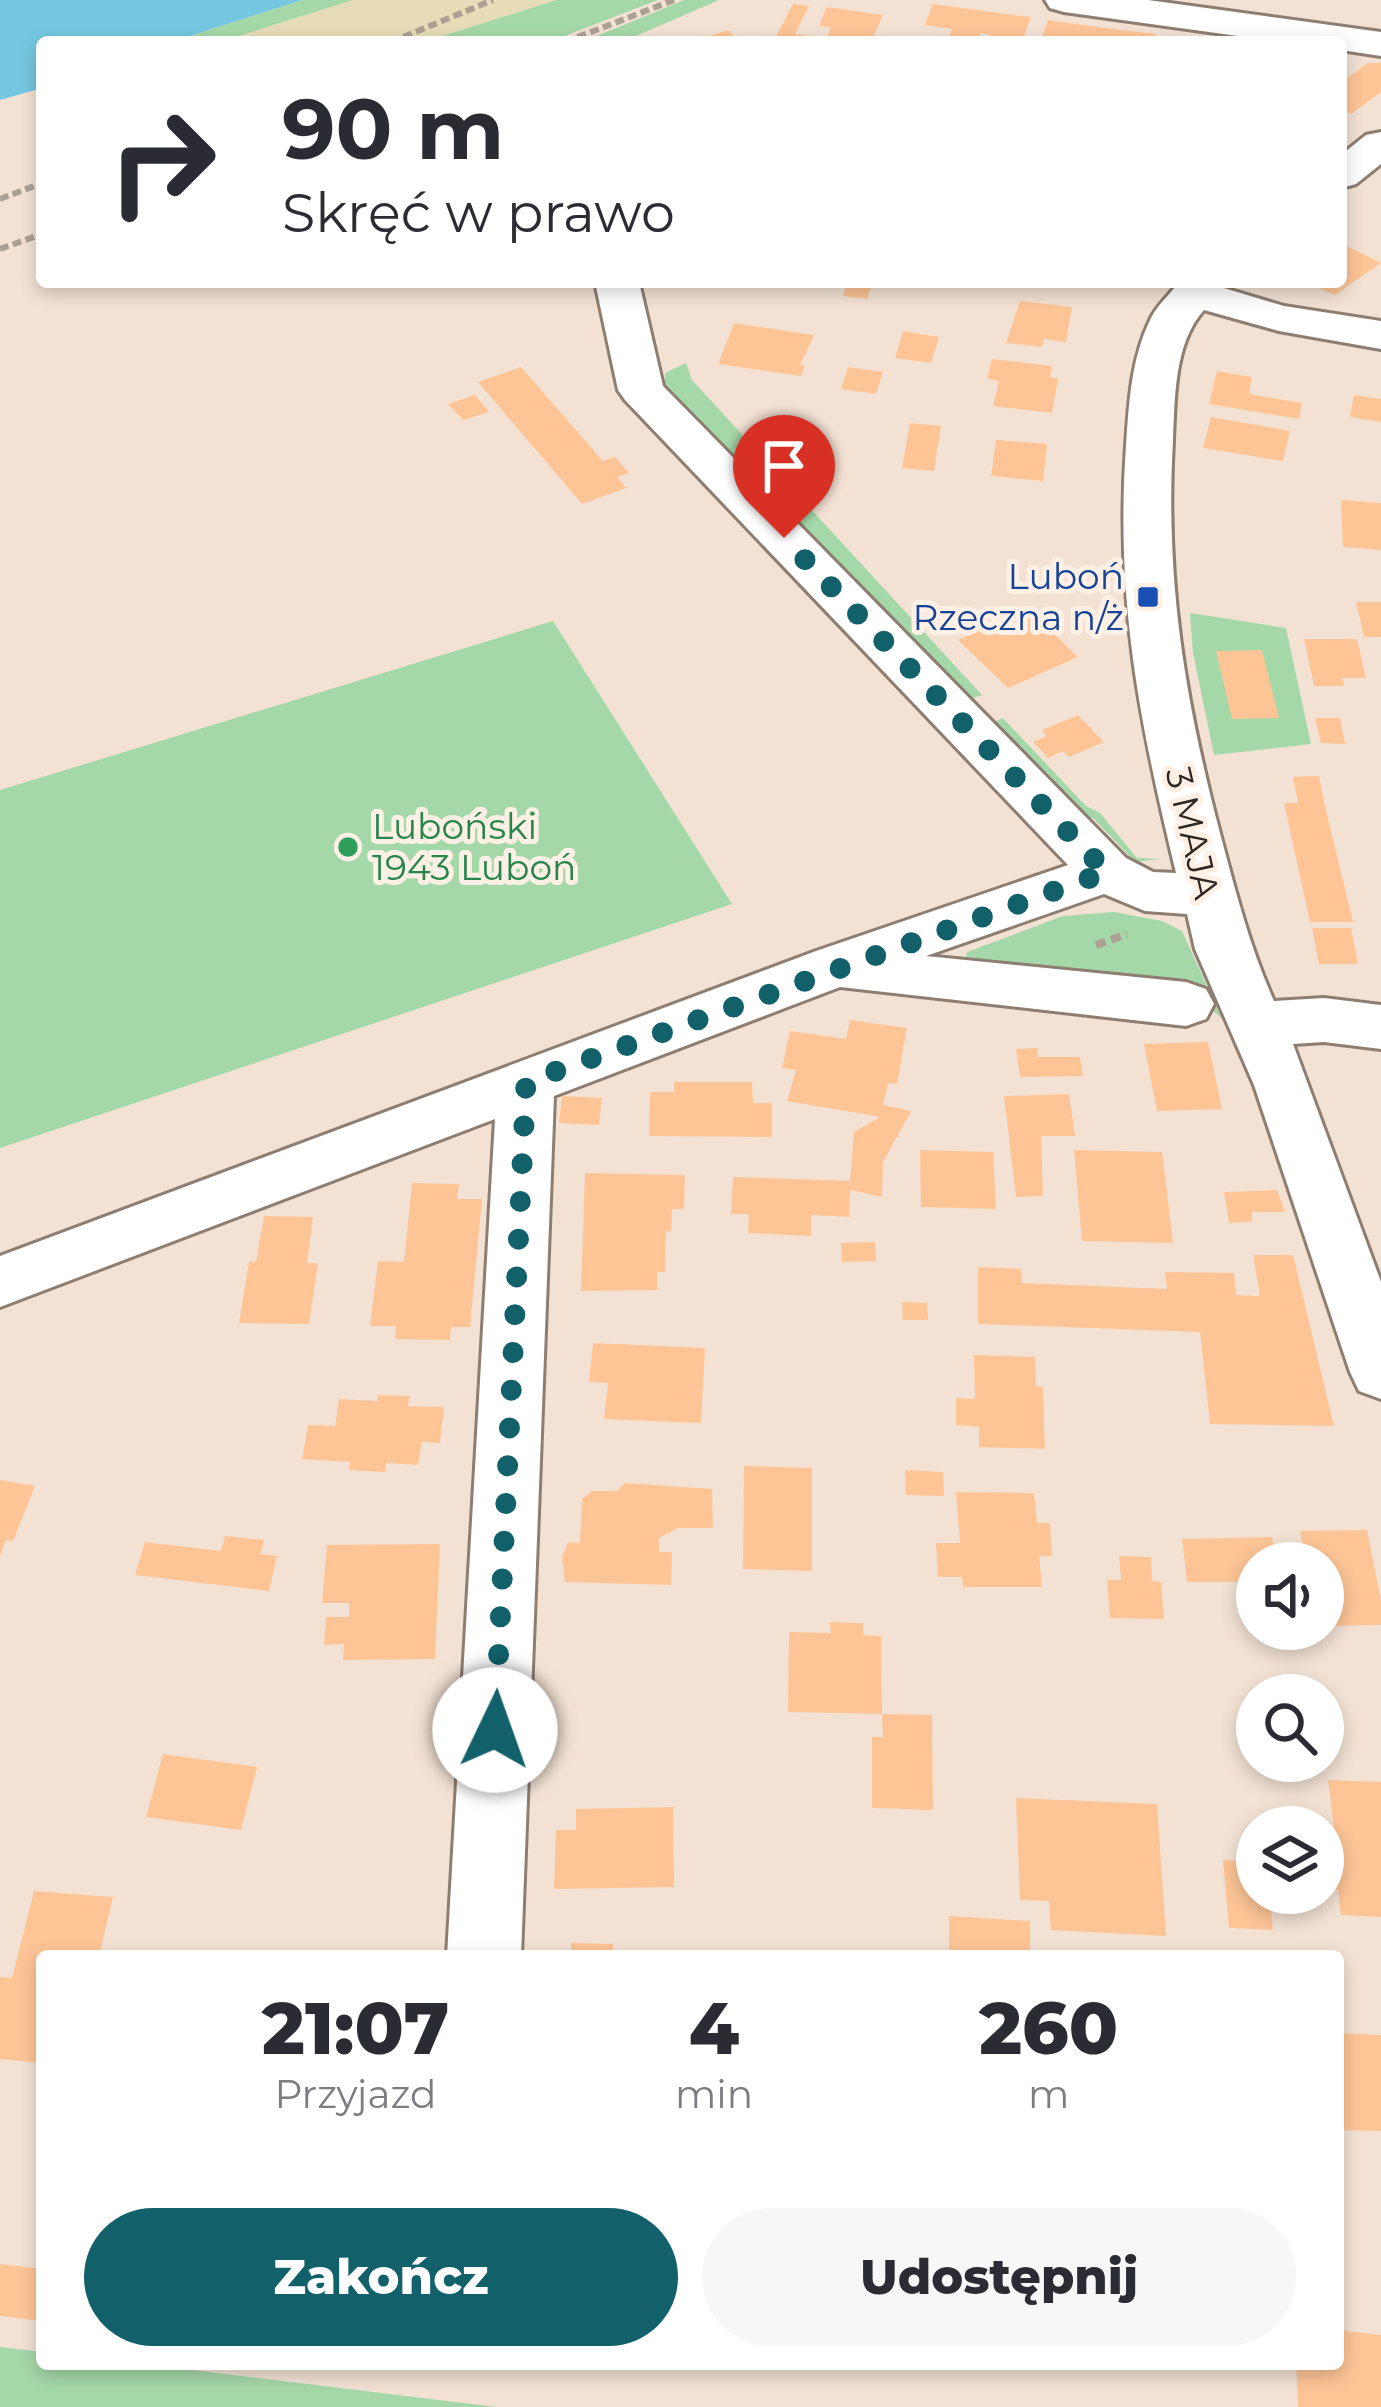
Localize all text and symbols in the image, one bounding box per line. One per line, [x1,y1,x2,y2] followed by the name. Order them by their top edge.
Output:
[282,78,504,180] text: 90 m
[84,84,240,240] icon: right
[282,180,675,246] text: Skręć w prawo
[733,415,835,538] pin
[751,433,817,499] icon: arrive
[912,554,1124,639] place label: Luboń Rzeczna n/ż
[1135,584,1161,610] marker: Luboń Rzeczna n/ż
[1157,763,1230,903] street label: 3 MAJA
[372,804,576,889] place label: Luboński 1943 Luboń
[335,834,361,860] marker: Luboński 1943 Luboń
[1236,1542,1344,1914] map controls
[1236,1542,1344,1650] button: sound
[432,1667,558,1793] position arrow
[1236,1674,1344,1782] button: search
[1236,1806,1344,1914] button: layers
[262,1984,449,2072] text: 21:07
[689,1984,739,2072] text: 4
[979,1984,1118,2072] text: 260
[274,2070,436,2118] text: Przyjazd
[675,2070,753,2118] text: min
[1028,2070,1069,2118] text: m
[84,2208,678,2346] button: Zakończ
[702,2208,1296,2346] button: Udostępnij

